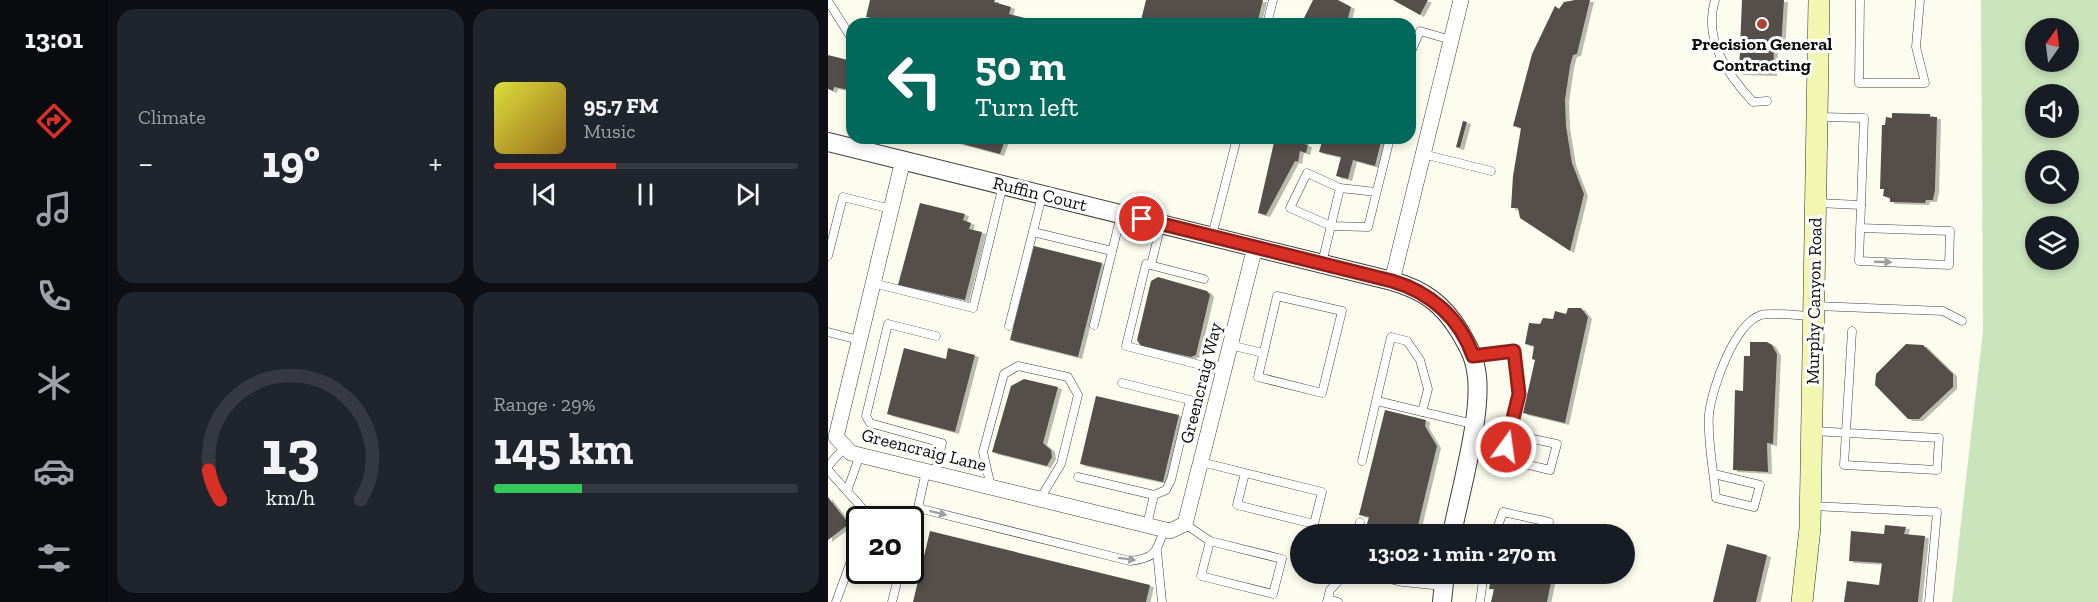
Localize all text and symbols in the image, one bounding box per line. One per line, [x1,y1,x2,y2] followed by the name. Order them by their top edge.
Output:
[1755,17,1769,31] marker: Precision General Contracting
[2025,18,2079,72] north arrow
[2025,18,2079,270] map controls
[25,23,83,55] text: 13:01
[1692,33,1832,76] place label: Precision General Contracting
[975,40,1066,91] text: 50 m
[876,42,954,120] icon: left
[2025,84,2079,138] button: sound
[975,91,1078,123] text: Turn left
[584,92,658,119] text: 95.7 FM
[33,100,75,142] icon: directions
[138,105,206,129] text: Climate
[584,119,636,143] text: Music
[262,135,320,189] text: 19°
[138,143,153,182] text: −
[429,143,443,182] text: +
[2025,150,2079,204] button: search
[991,172,1090,216] street label: Ruffin Court
[528,178,561,211] icon: previous
[629,178,662,211] icon: pause
[731,178,764,211] icon: next
[33,188,75,230] icon: music
[1116,193,1167,244] pin
[1125,202,1158,235] icon: arrive
[2025,216,2079,270] button: layers
[1802,217,1826,385] street label: Murphy Canyon Road
[1874,258,1893,267] one-way arrow
[33,275,75,317] icon: phone
[1175,320,1227,446] street label: Greencraig Way
[33,362,75,404] icon: climate
[494,392,595,416] text: Range · 29%
[261,415,319,490] text: 13
[1474,415,1538,479] position arrow
[494,422,634,476] text: 145 km
[859,424,989,476] street label: Greencraig Lane
[33,450,75,492] icon: car
[266,485,315,510] text: km/h
[846,506,924,584] speed limit sign: 20
[928,509,947,519] one-way arrow
[33,537,75,579] icon: filters
[1369,540,1556,567] text: 13:02 · 1 min · 270 m
[1118,554,1137,564] one-way arrow

